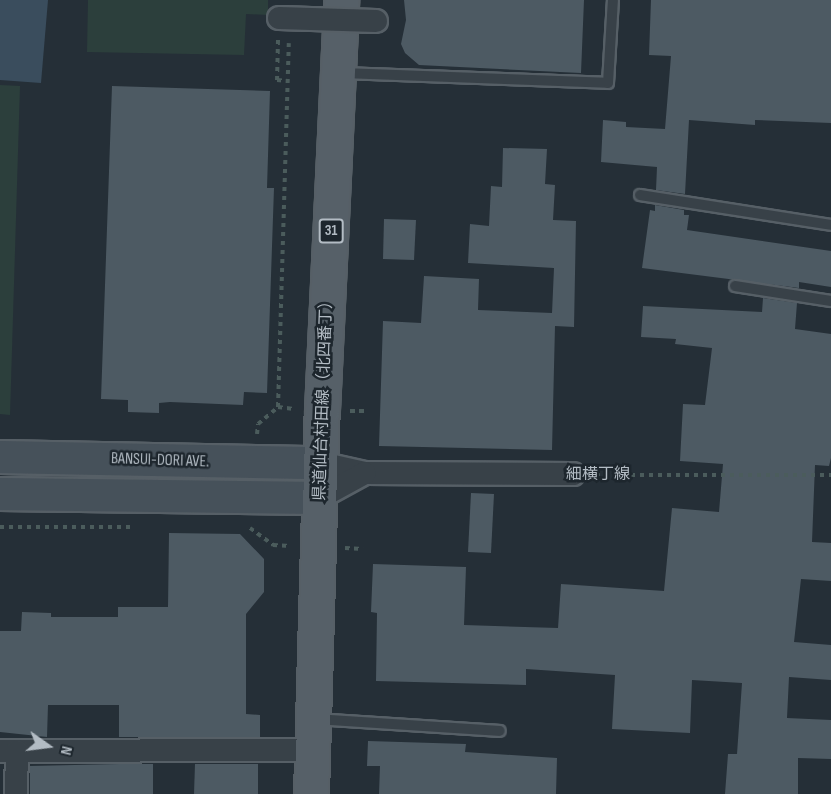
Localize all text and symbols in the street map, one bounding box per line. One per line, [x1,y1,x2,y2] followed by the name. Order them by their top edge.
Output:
[318,219,344,243] road number: 31
[311,293,337,501] street label: 県道仙台村田線（北四番丁）
[111,450,209,472] street label: BANSUI-DORI AVE.
[566,465,630,485] street label: 細横丁線
[18,716,78,776] north arrow
[56,744,76,757] text: N

